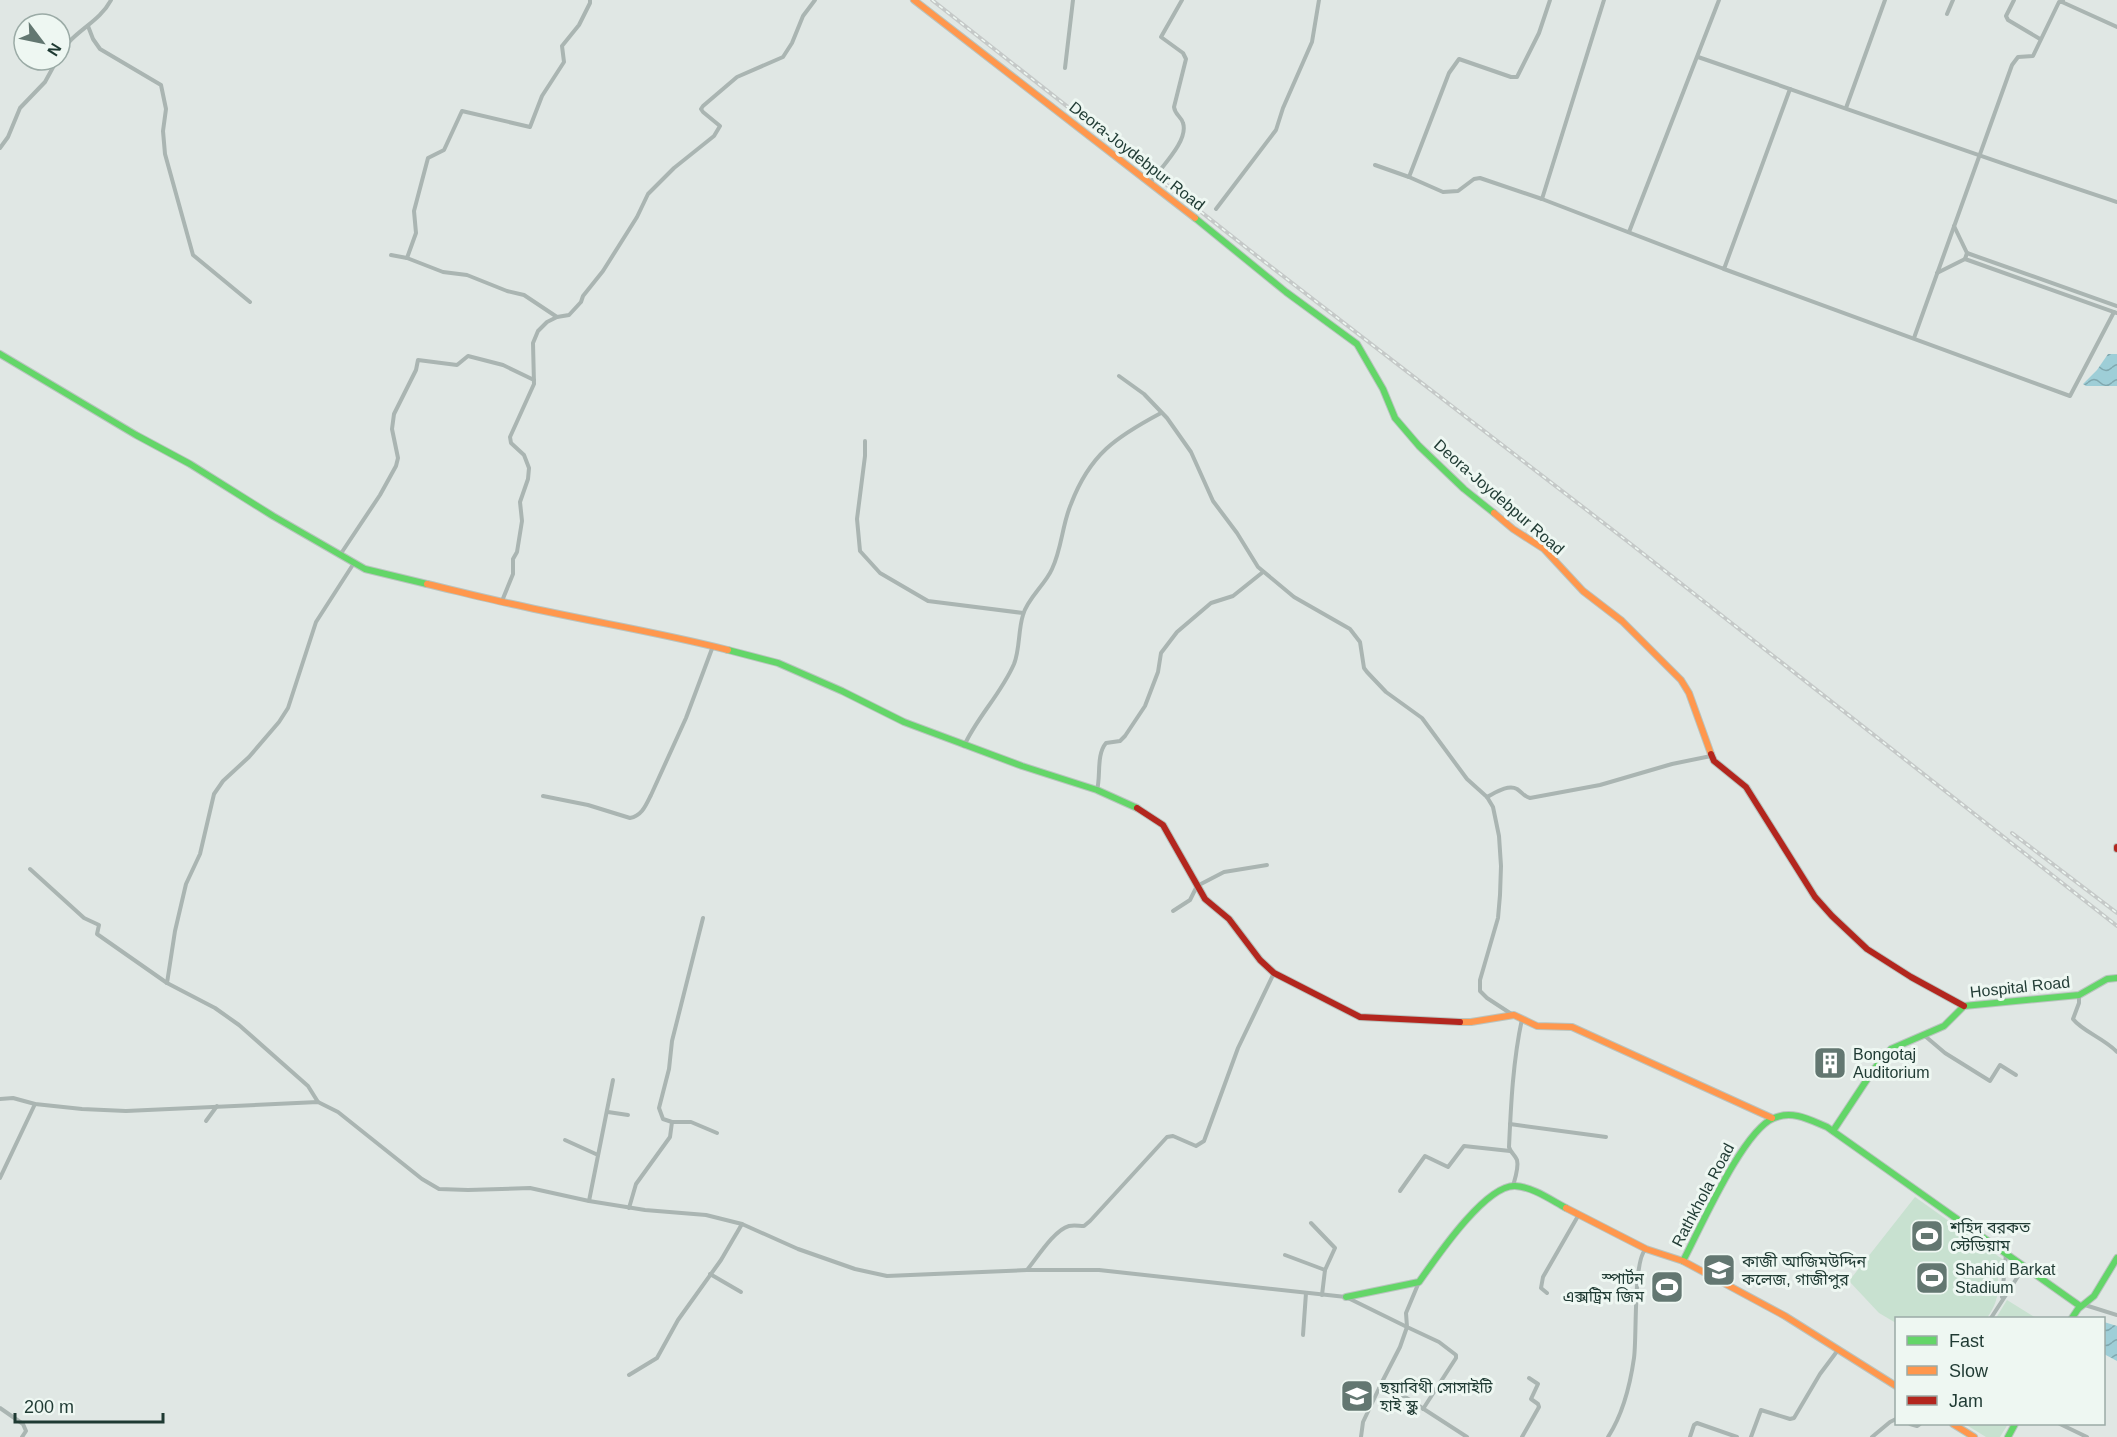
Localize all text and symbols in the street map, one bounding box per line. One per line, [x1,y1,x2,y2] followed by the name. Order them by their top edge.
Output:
[12,12,72,72] north arrow
[44,40,65,59] text: N
[1066,98,1208,214] street label: Deora-Joydebpur Road
[1431,436,1567,558] street label: Deora-Joydebpur Road
[1969,973,2071,1001] street label: Hospital Road
[1812,1045,1848,1081] building icon: Bongotaj Auditorium
[1853,1046,1929,1081] place label: Bongotaj Auditorium
[1669,1140,1737,1250] street label: Rathkhola Road
[1909,1218,1945,1254] sports icon: শহিদ বরকত স্টেডিয়াম
[1949,1218,2031,1254] place label: শহিদ বরকত স্টেডিয়াম
[1701,1252,1737,1288] school or university icon: কাজী আজিমউদ্দিন কলেজ, গাজীপুর
[1741,1252,1867,1289] place label: কাজী আজিমউদ্দিন কলেজ, গাজীপুর
[1914,1260,1950,1296] sports icon: Shahid Barkat Stadium
[1955,1261,2056,1296] place label: Shahid Barkat Stadium
[1563,1268,1644,1305] place label: স্পার্টন এক্সট্রিম জিম
[1649,1269,1685,1305] sports icon: স্পার্টন এক্সট্রিম জিম
[1895,1317,2105,1425] legend
[1949,1331,1984,1351] text: Fast
[1949,1361,1989,1381] text: Slow
[1339,1378,1375,1414] school or university icon: ছয়াবিথী সোসাইটি হাই স্কুল
[1379,1378,1493,1415] place label: ছয়াবিথী সোসাইটি হাই স্কুল
[15,1386,164,1424] scale bar
[1949,1391,1983,1411] text: Jam
[24,1397,74,1417] text: 200 m

